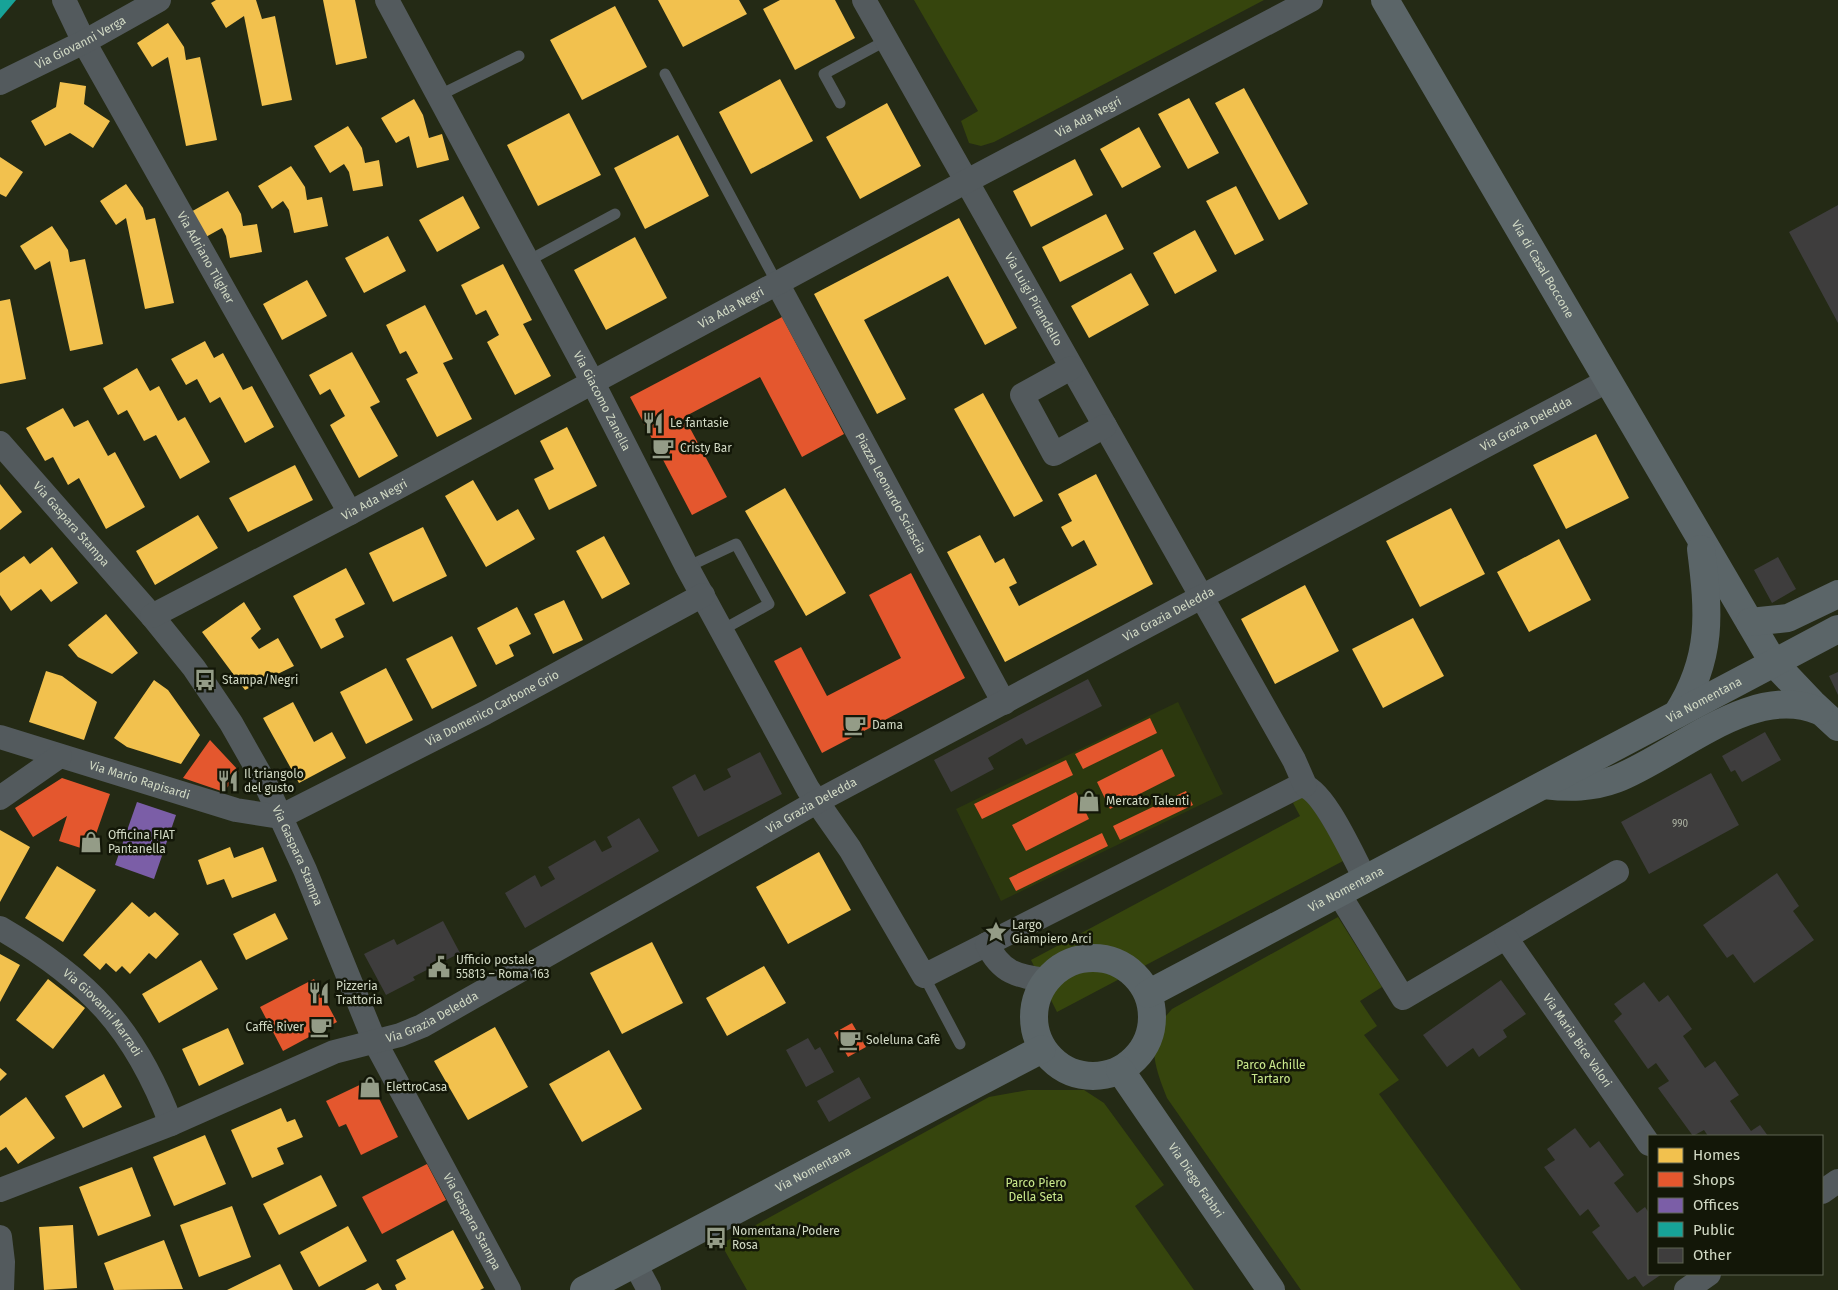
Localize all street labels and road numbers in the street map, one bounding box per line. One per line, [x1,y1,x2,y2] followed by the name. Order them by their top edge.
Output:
[33,13,128,72] street label: Via Giovanni Verga
[1053,94,1124,140] street label: Via Ada Negri
[174,209,237,306] street label: Via Adriano Tilgher
[1509,218,1577,321] street label: Via di Casal Boccone
[1002,250,1065,348] street label: Via Luigi Pirandello
[696,285,766,331] street label: Via Ada Negri
[570,349,633,453] street label: Via Giacomo Zanella
[1478,394,1574,454] street label: Via Grazia Deledda
[852,431,929,556] street label: Piazza Leonardo Sciascia
[339,476,410,523] street label: Via Ada Negri
[30,479,112,569] street label: Via Gaspara Stampa
[1120,584,1217,644] street label: Via Grazia Deledda
[423,667,561,749] street label: Via Domenico Carbone Grio
[1664,674,1744,726] street label: Via Nomentana
[87,758,192,802] street label: Via Mario Rapisardi
[763,775,859,836] street label: Via Grazia Deledda
[269,803,326,908] street label: Via Gaspara Stampa
[1306,864,1386,915] street label: Via Nomentana
[60,966,145,1059] street label: Via Giovanni Marradi
[384,989,481,1045] street label: Via Grazia Deledda
[1540,991,1615,1090] street label: Via Maria Bice Valori
[1165,1140,1226,1221] street label: Via Diego Fabbri
[773,1144,853,1195] street label: Via Nomentana
[440,1171,504,1272] street label: Via Gaspara Stampa

